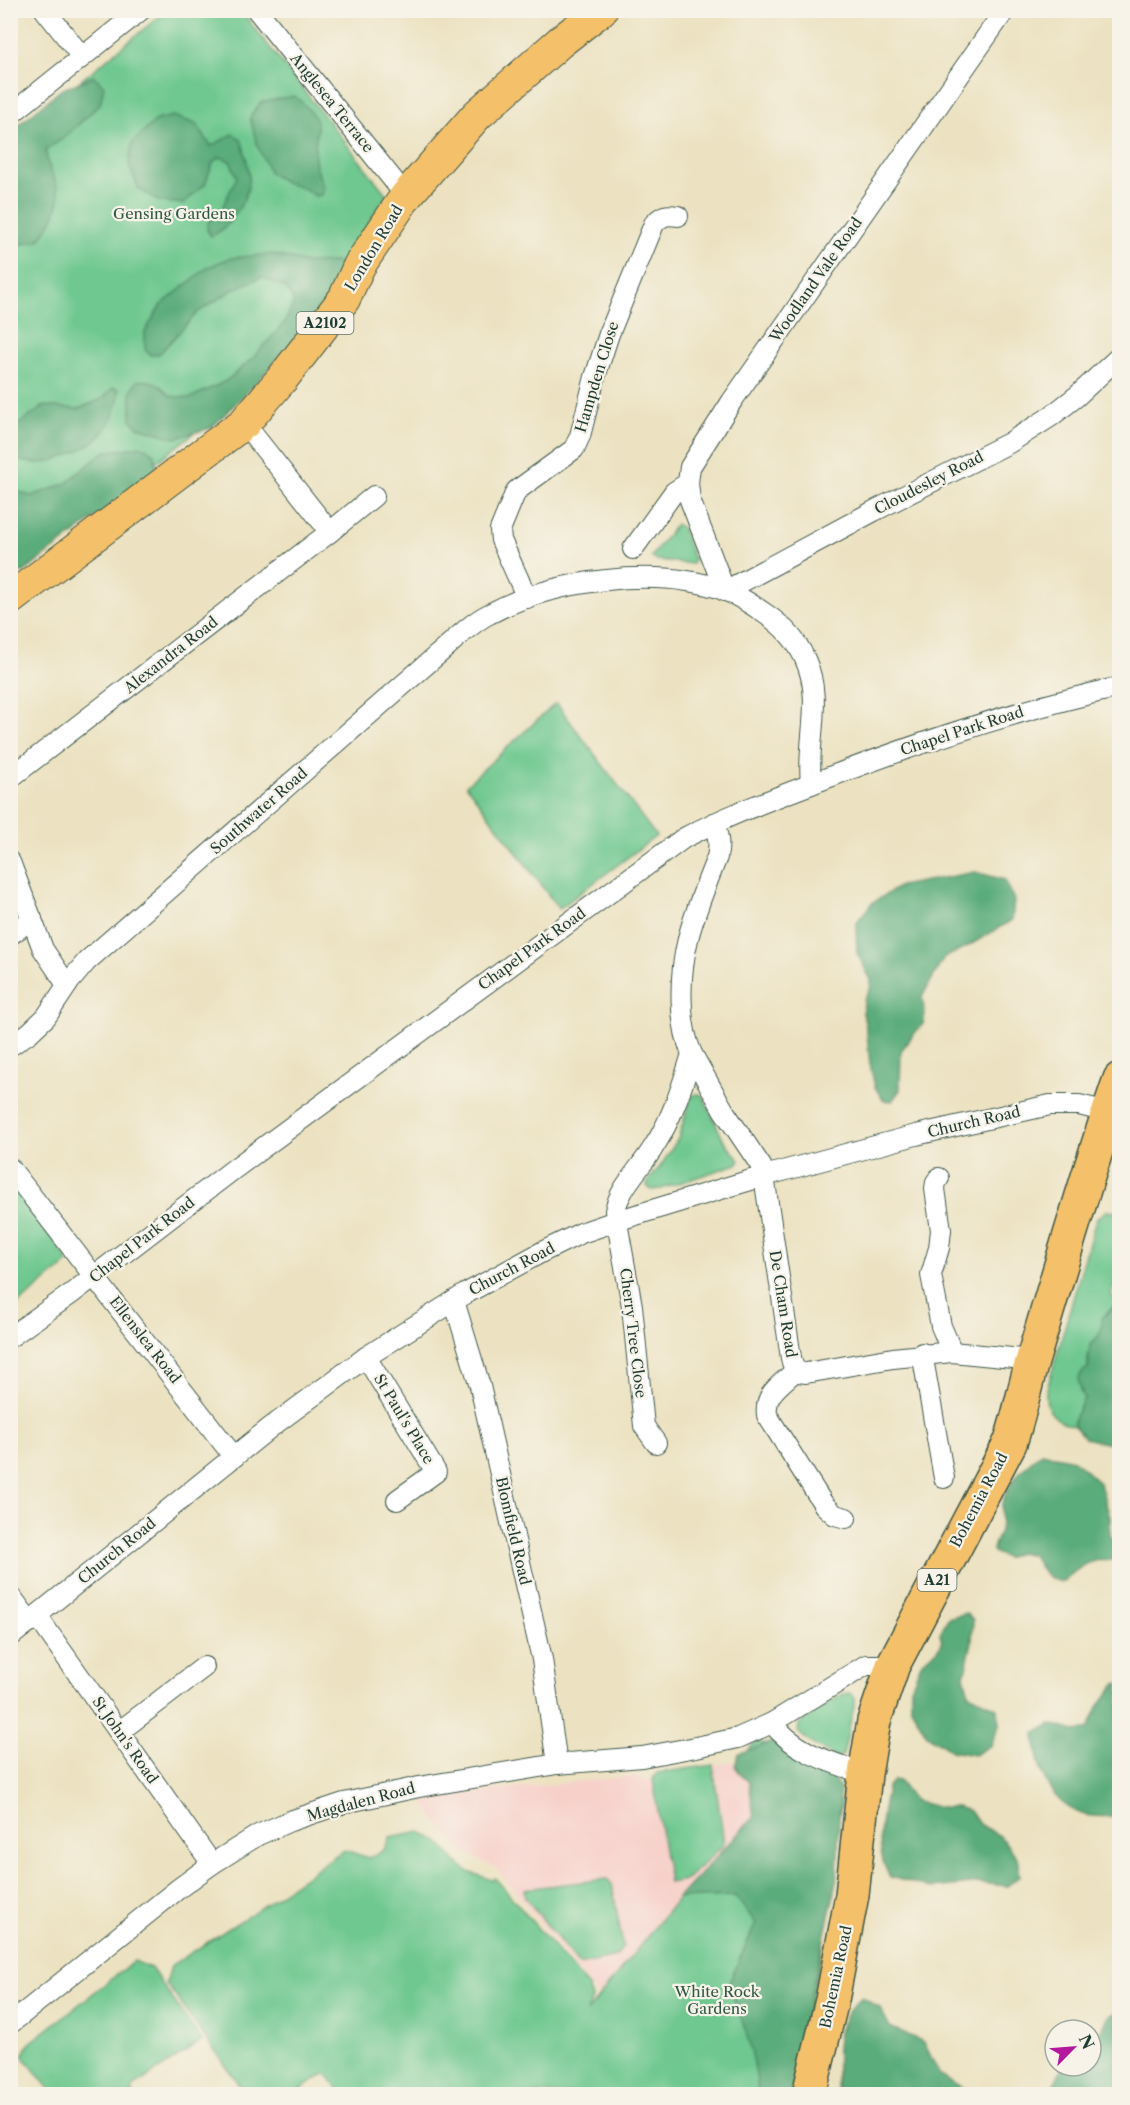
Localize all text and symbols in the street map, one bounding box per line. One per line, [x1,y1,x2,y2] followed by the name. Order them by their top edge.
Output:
[286,48,378,156] street label: Anglesea Terrace
[340,201,407,294] street label: London Road
[113,204,235,223] park label: Gensing Gardens
[765,214,866,347] street label: Woodland Vale Road
[296,312,354,334] road number: A2102
[571,319,622,435] street label: Hampden Close
[871,447,987,518] street label: Cloudesley Road
[119,612,221,698] street label: Alexandra Road
[898,702,1026,759] street label: Chapel Park Road
[206,763,311,858] street label: Southwater Road
[474,903,589,994] street label: Chapel Park Road
[926,1102,1022,1141] street label: Church Road
[85,1193,198,1287] street label: Chapel Park Road
[466,1238,558,1299] street label: Church Road
[766,1249,801,1359] street label: De Cham Road
[616,1267,651,1399] street label: Cherry Tree Close
[106,1292,185,1387] street label: Ellenslea Road
[370,1370,439,1467] street label: St Paul's Place
[946,1449,1012,1551] street label: Bohemia Road
[492,1475,535,1587] street label: Blomfield Road
[74,1513,159,1588] street label: Church Road
[918,1569,956,1591] road number: A21
[88,1693,162,1787] street label: St John's Road
[305,1778,417,1825] street label: Magdalen Road
[815,1924,856,2030] street label: Bohemia Road
[673,1982,761,2018] park label: White Rock Gardens
[1043,2018,1103,2078] north arrow
[1075,2031,1099,2052] text: N

